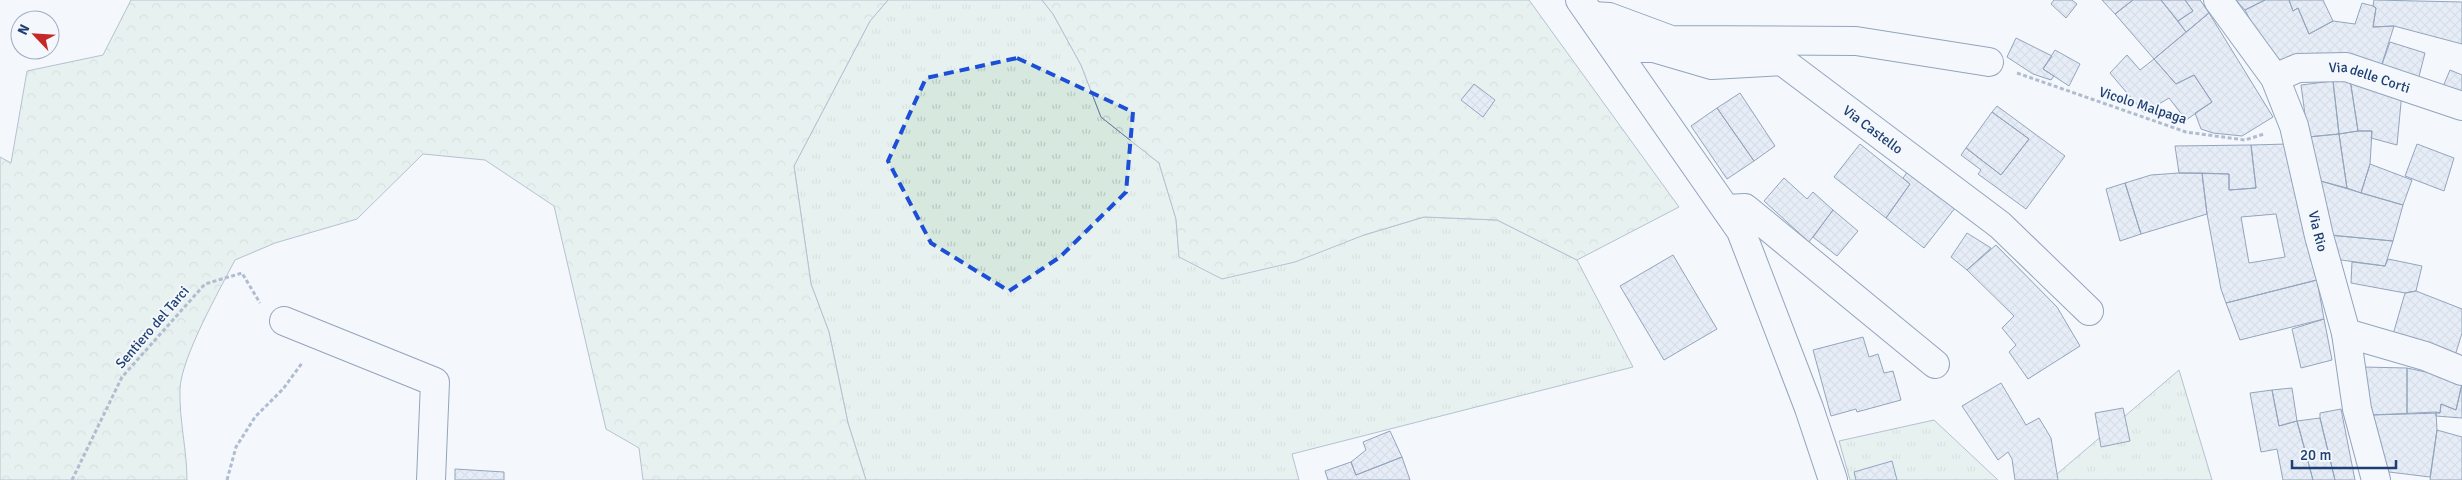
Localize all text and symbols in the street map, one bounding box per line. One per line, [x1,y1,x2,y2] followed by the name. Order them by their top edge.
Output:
[10,10,60,60] north arrow
[14,22,33,38] text: N
[2329,59,2412,97] street label: Via delle Corti
[2097,83,2189,128] street label: Vicolo Malpaga
[1839,102,1906,158] street label: Via Castello
[2305,209,2331,254] street label: Via Rio
[112,283,193,372] street label: Sentiero del Tarci
[2292,438,2396,470] scale bar
[2300,446,2331,464] text: 20 m

